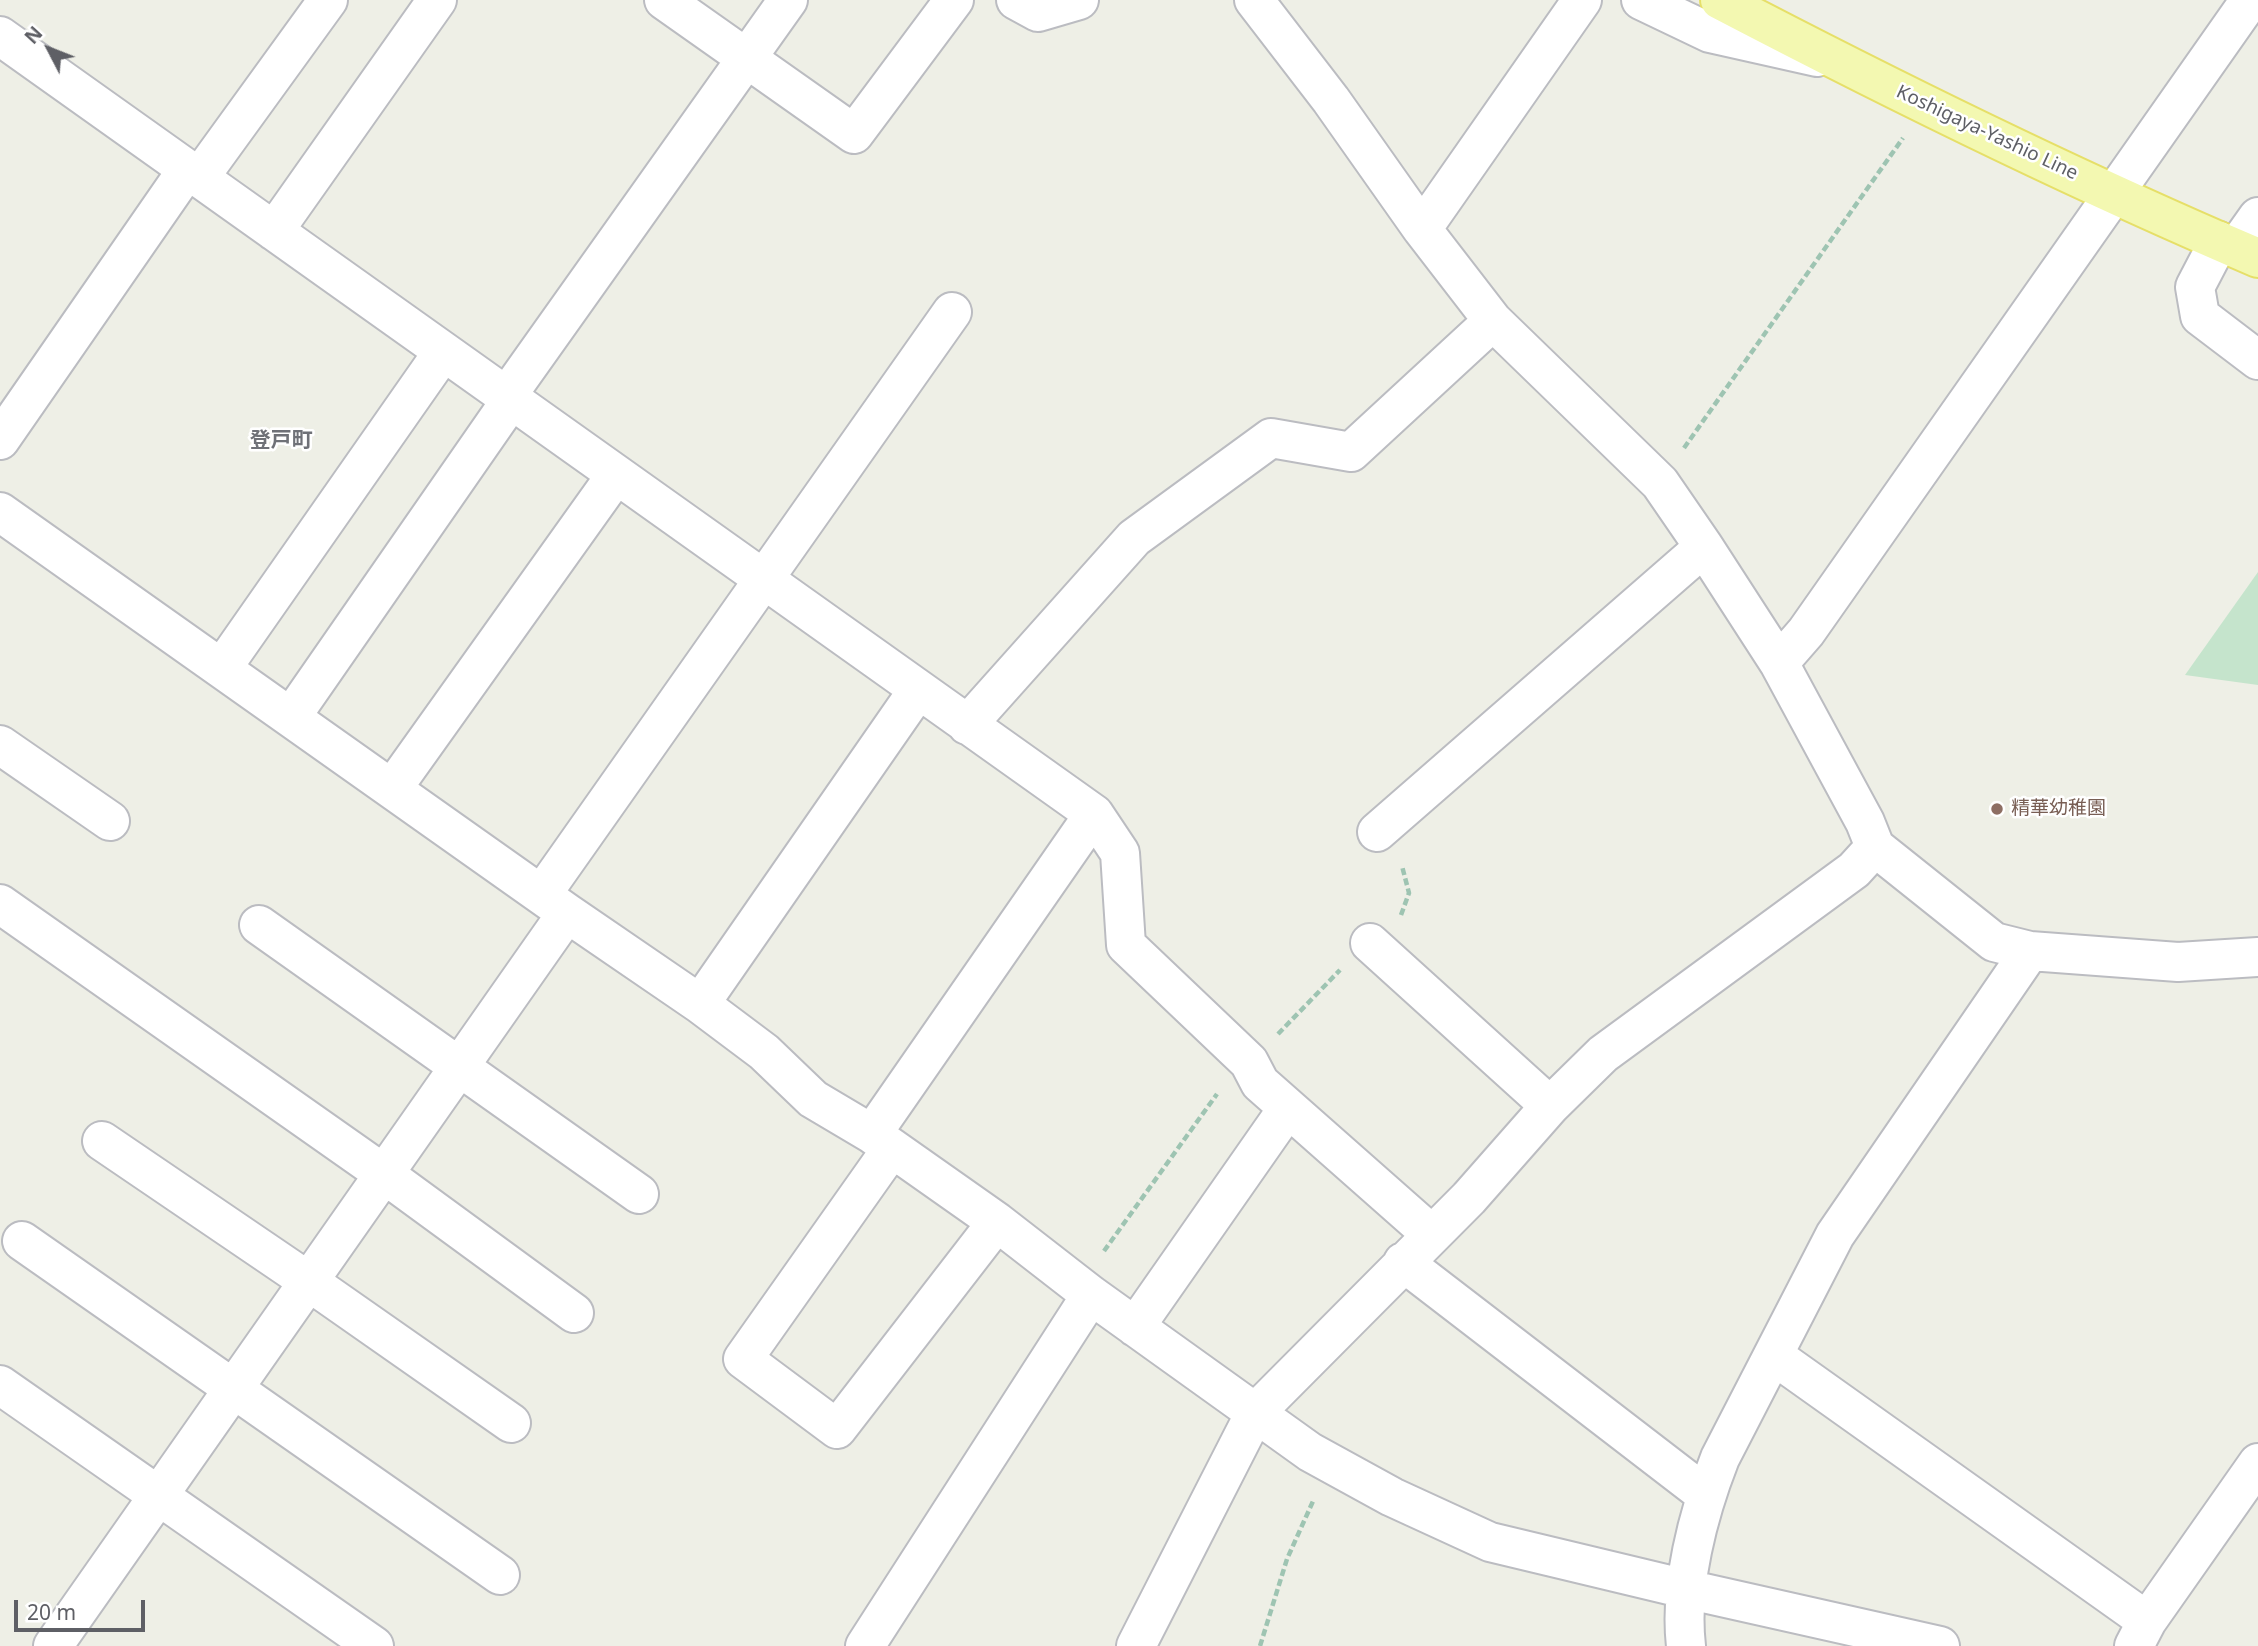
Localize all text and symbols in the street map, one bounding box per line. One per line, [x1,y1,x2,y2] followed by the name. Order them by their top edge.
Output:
[14,14,84,84] north arrow
[19,21,48,49] text: N
[1893,81,2081,185] street label: Koshigaya-Yashio Line
[250,428,312,454] district label: 登戸町
[2011,798,2106,820] place label: 精華幼稚園
[1989,801,2005,817] marker: 精華幼稚園
[18,1586,149,1630] scale bar
[27,1598,76,1626] text: 20 m

